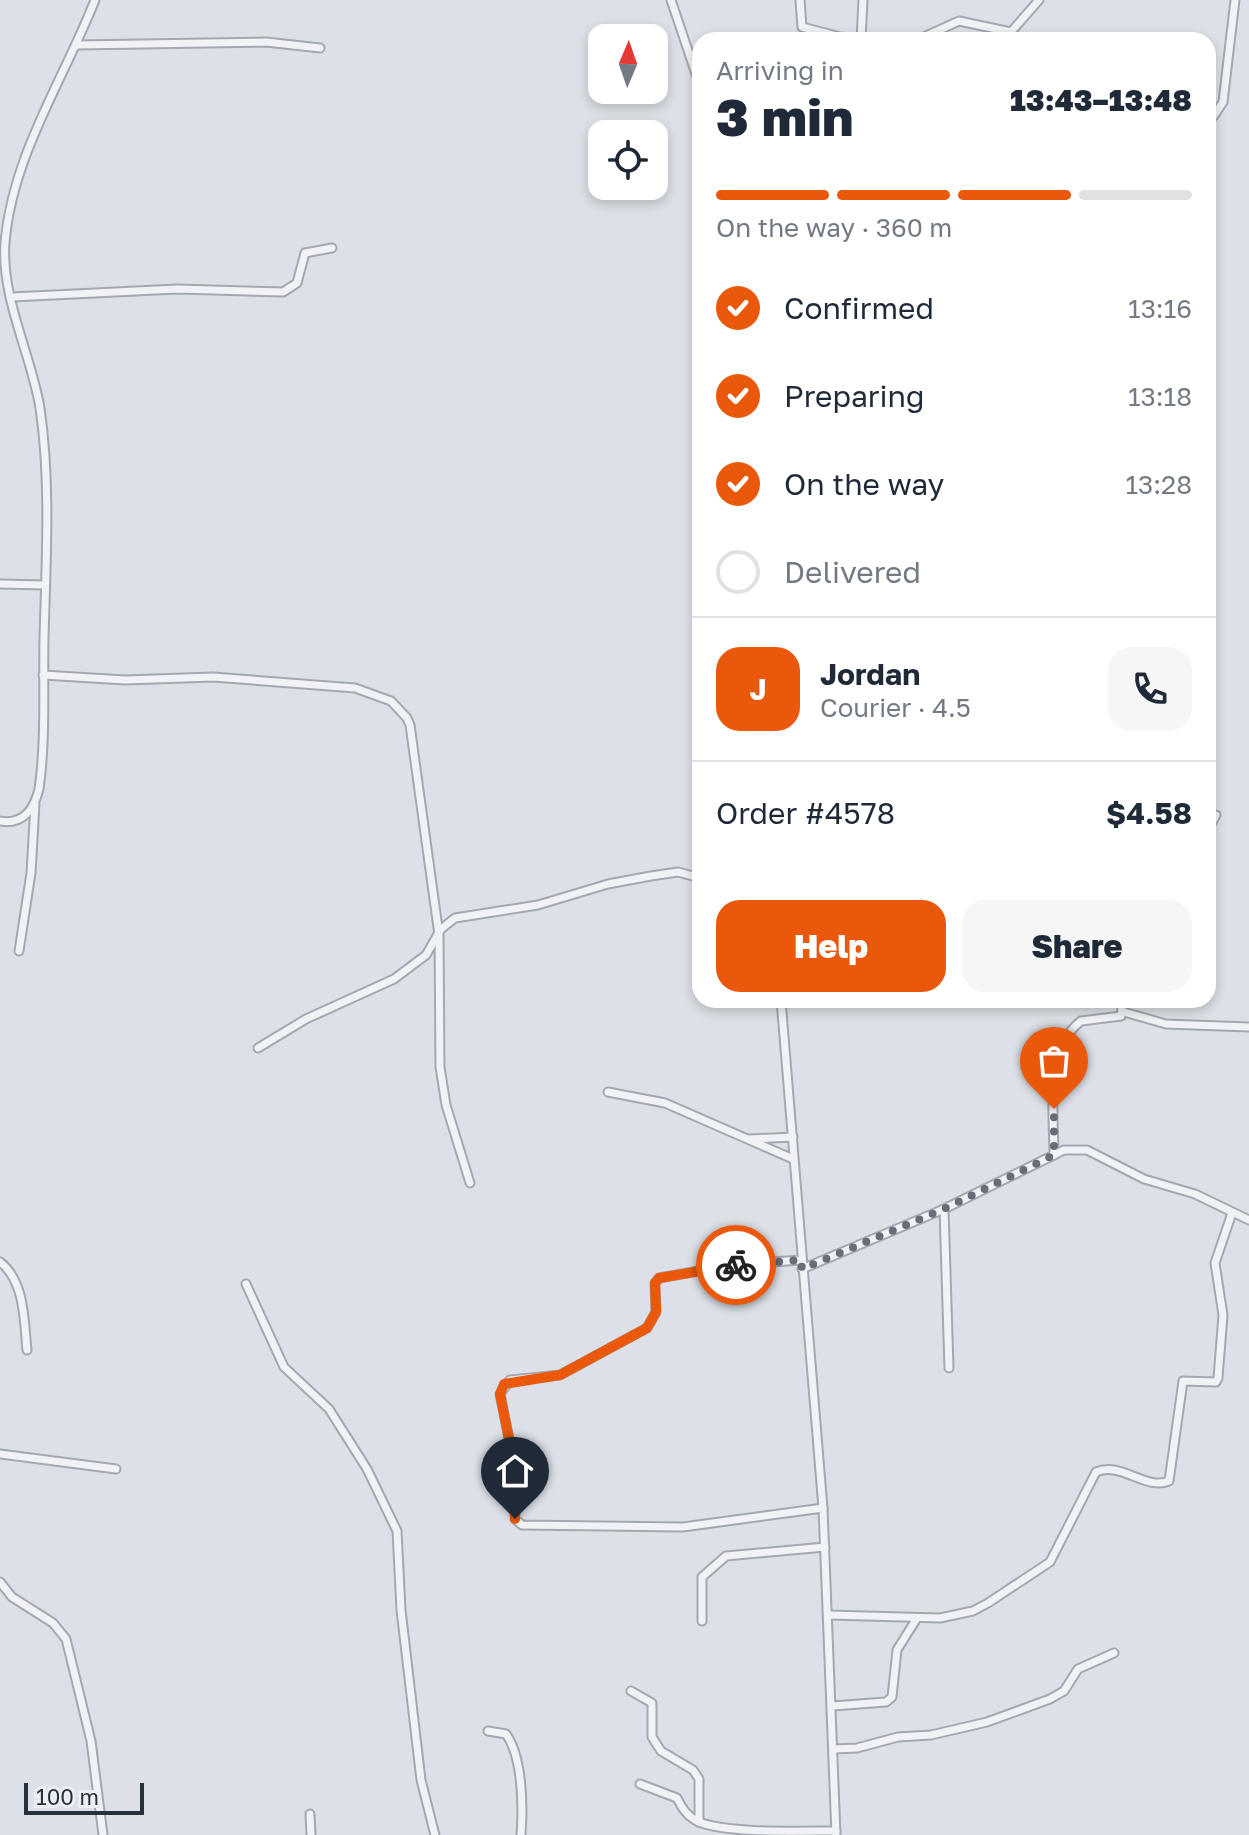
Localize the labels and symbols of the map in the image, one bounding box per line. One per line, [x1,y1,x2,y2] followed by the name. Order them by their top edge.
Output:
[588,24,668,104] north arrow
[1020,1027,1088,1109] pin
[696,1225,776,1305] courier
[481,1437,549,1519] pin
[24,1779,144,1815] scale bar

